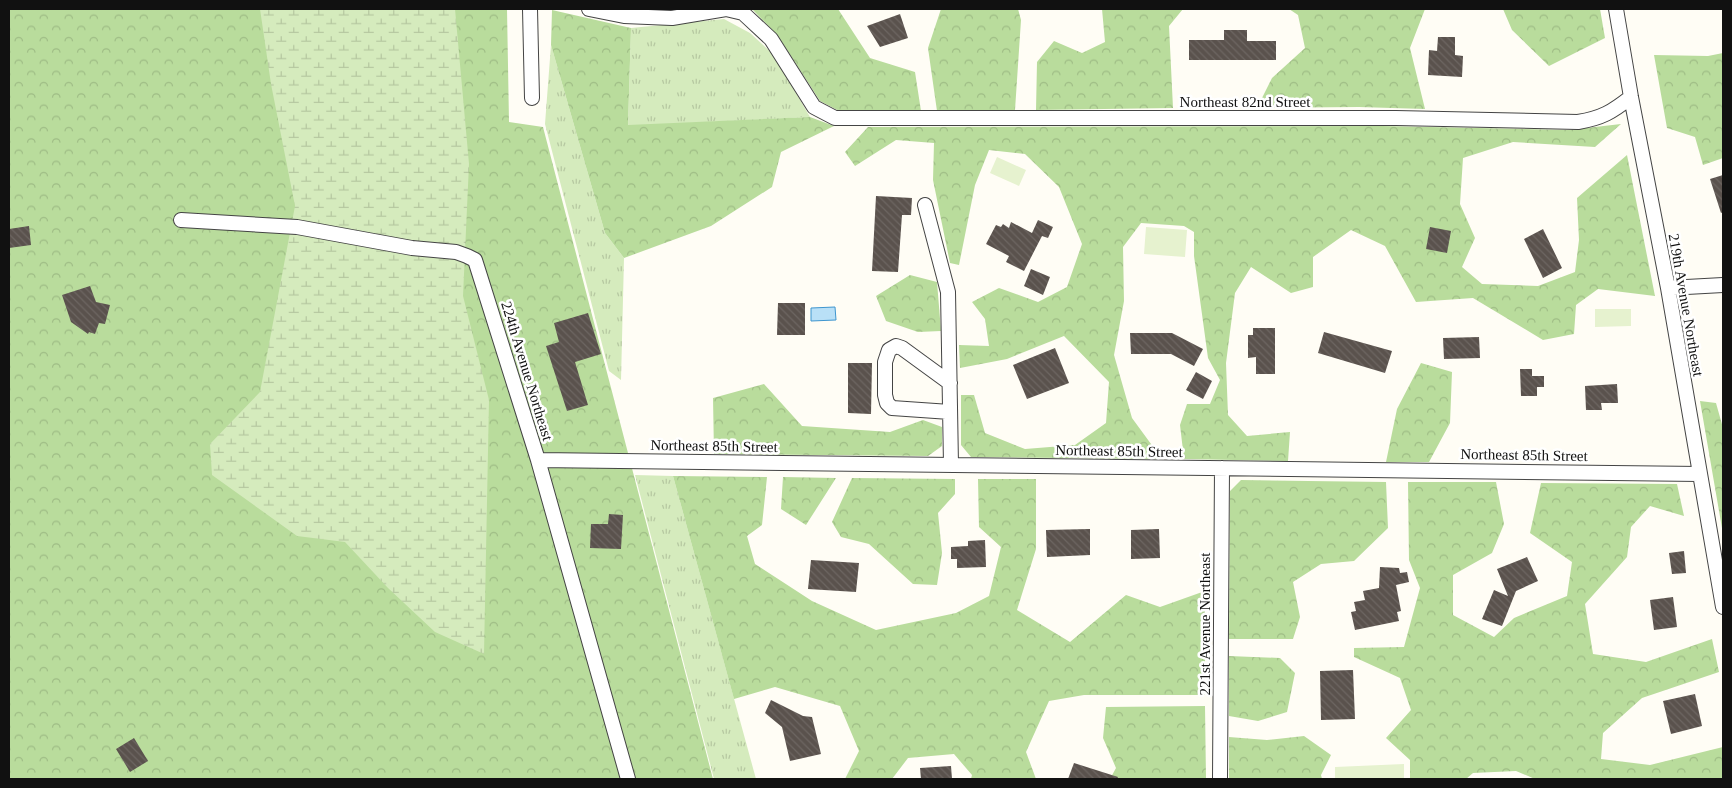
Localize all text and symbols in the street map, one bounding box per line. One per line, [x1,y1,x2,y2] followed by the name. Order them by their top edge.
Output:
[1180,94,1311,110] street label: Northeast 82nd Street
[1666,232,1707,378] street label: 219th Avenue Northeast
[498,299,556,443] street label: 224th Avenue Northeast
[650,437,779,455] street label: Northeast 85th Street
[1055,442,1184,460] street label: Northeast 85th Street
[1460,446,1589,464] street label: Northeast 85th Street
[1197,552,1213,696] street label: 221st Avenue Northeast

